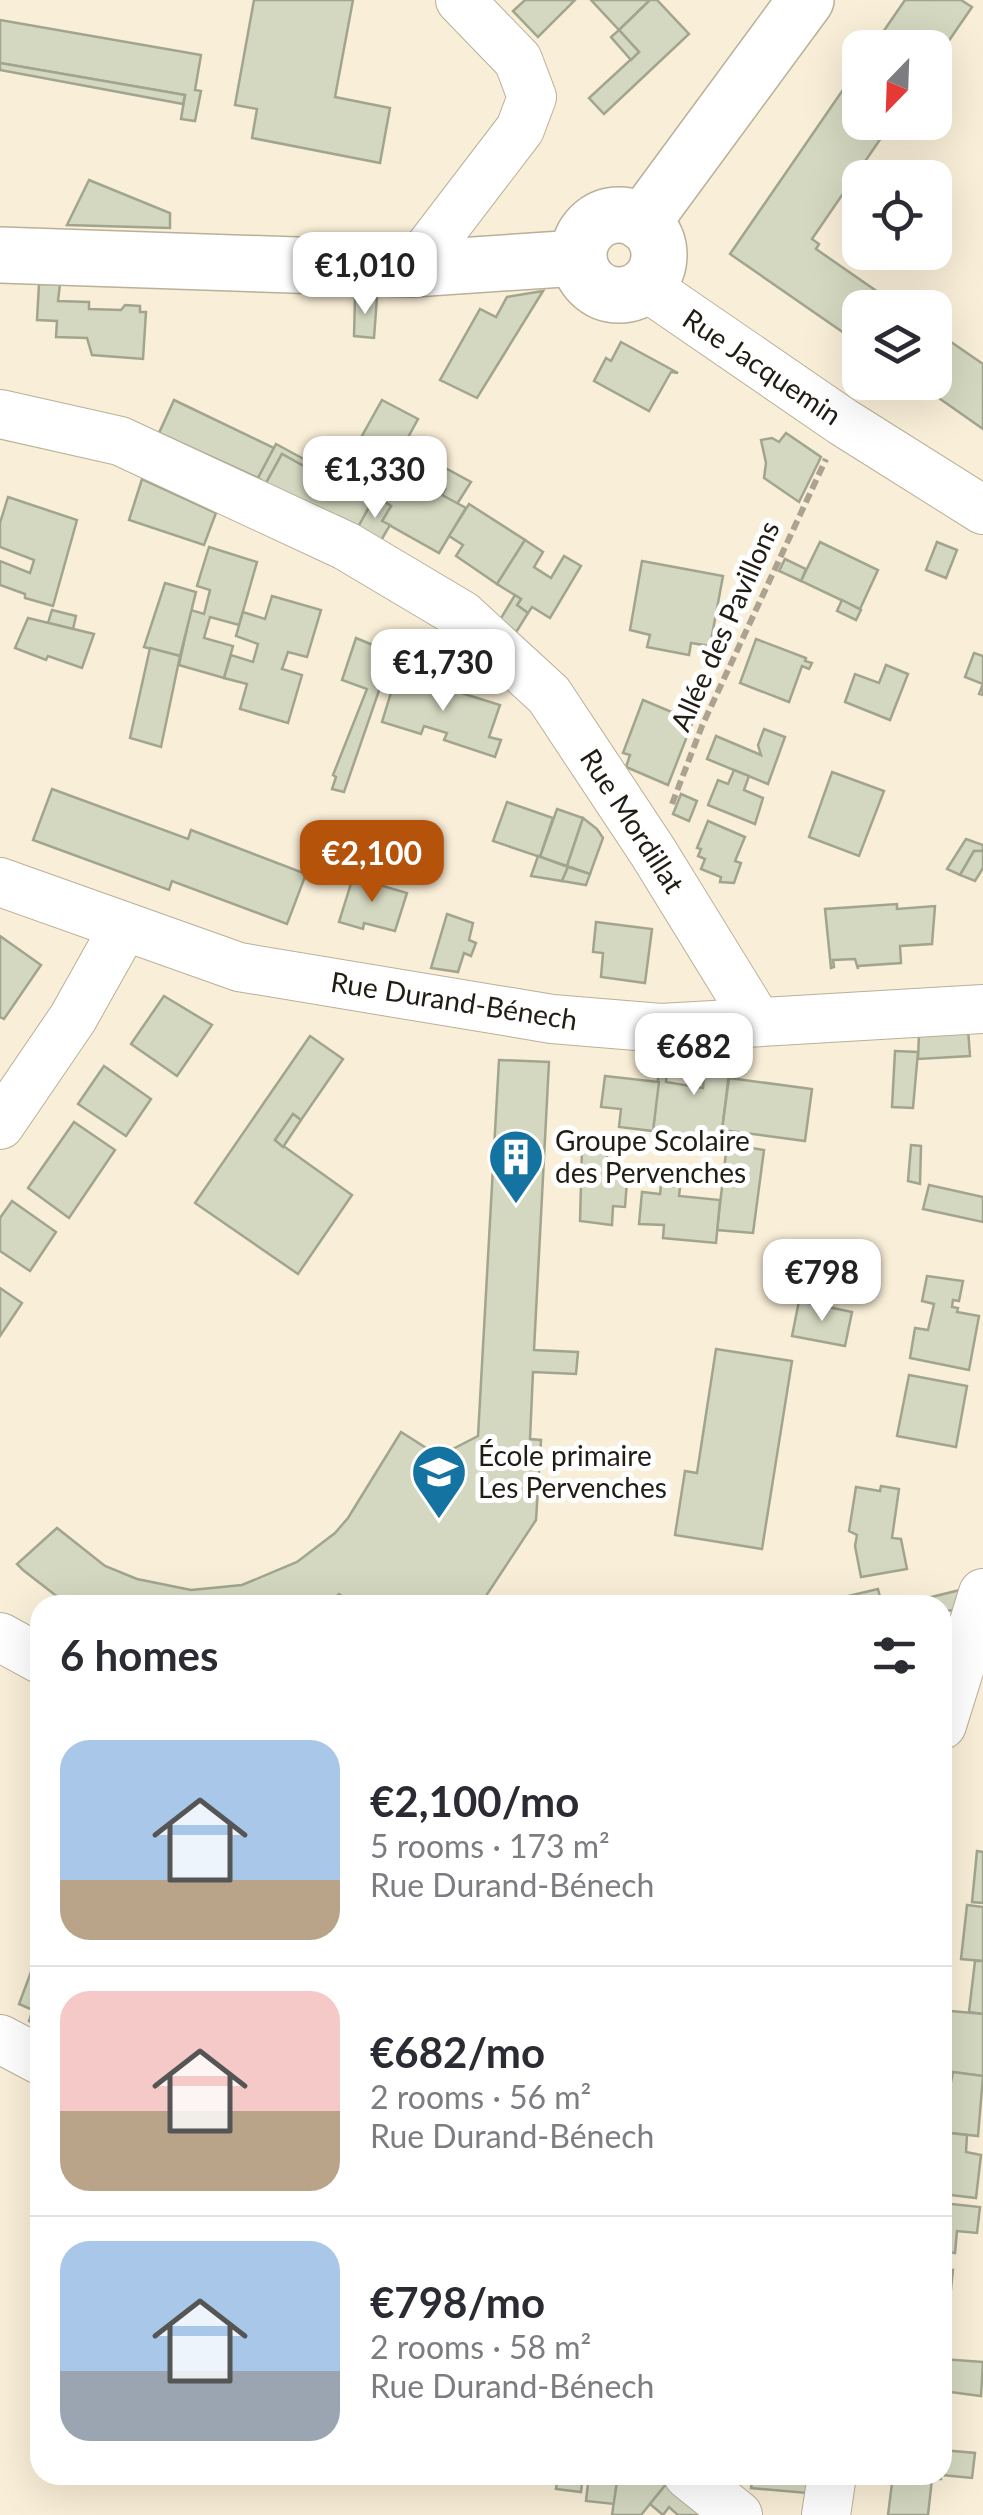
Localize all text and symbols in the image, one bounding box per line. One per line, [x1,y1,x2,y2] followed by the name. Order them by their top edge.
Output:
[842,30,952,140] north arrow
[842,30,952,400] map controls
[842,160,952,270] button: locate
[284,232,446,317] pin: €1,010
[315,245,415,284] text: €1,010
[842,290,952,400] button: layers
[677,301,848,432] street label: Rue Jacquemin
[294,436,456,521] pin: €1,330
[325,449,425,488] text: €1,330
[662,515,786,736] street label: Allée des Pavillons
[362,629,524,714] pin: €1,730
[393,642,493,681] text: €1,730
[574,742,692,899] street label: Rue Mordillat
[291,820,453,905] pin: €2,100
[322,833,422,872] text: €2,100
[329,964,580,1036] street label: Rue Durand-Bénech
[635,1013,753,1098] pin: €682
[657,1026,731,1065] text: €682
[555,1123,750,1189] place label: Groupe Scolaire des Pervenches
[486,1127,546,1206] building icon: Groupe Scolaire des Pervenches
[763,1239,881,1324] pin: €798
[785,1252,859,1291] text: €798
[478,1438,667,1504] place label: École primaire Les Pervenches
[409,1442,469,1521] school or university icon: École primaire Les Pervenches
[867,1628,922,1683] icon: filters
[60,1630,218,1680] text: 6 homes
[370,1776,579,1826] text: €2,100/mo
[140,1780,260,1900] icon: home
[370,1826,610,1865] text: 5 rooms · 173 m²
[370,1865,654,1904] text: Rue Durand-Bénech
[370,2027,545,2077] text: €682/mo
[140,2031,260,2151] icon: home
[370,2077,591,2116] text: 2 rooms · 56 m²
[370,2116,654,2155] text: Rue Durand-Bénech
[370,2277,545,2327] text: €798/mo
[140,2281,260,2401] icon: home
[370,2327,591,2366] text: 2 rooms · 58 m²
[370,2366,654,2405] text: Rue Durand-Bénech

